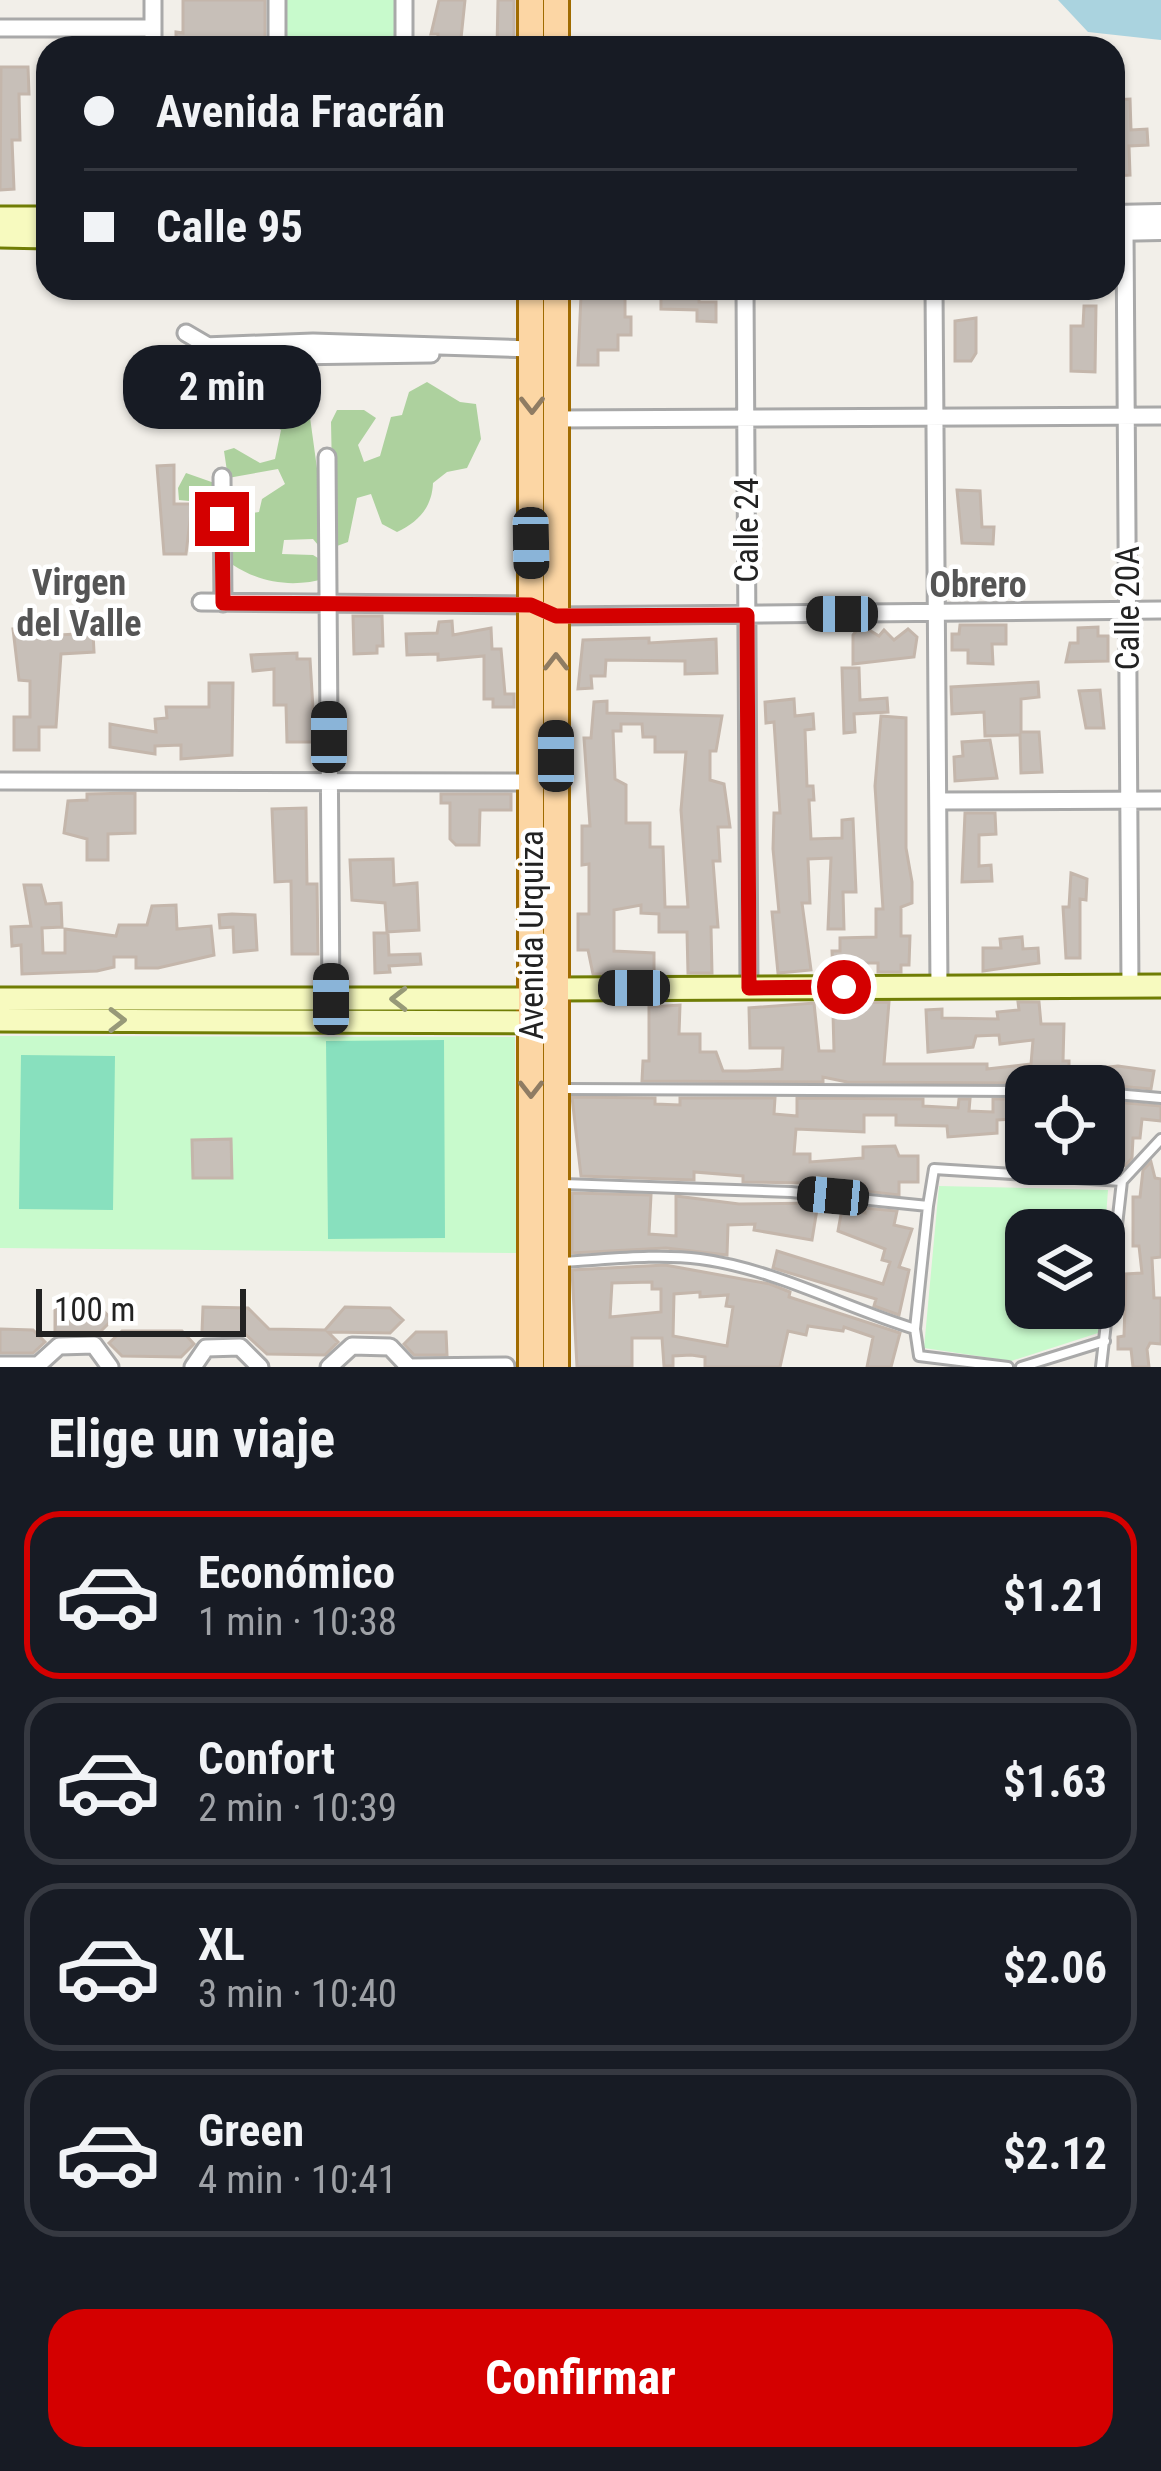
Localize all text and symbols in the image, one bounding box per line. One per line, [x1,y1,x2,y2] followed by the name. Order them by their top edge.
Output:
[156,85,445,138] text: Avenida Fracrán
[156,200,303,253] text: Calle 95
[123,345,321,429] callout: 2 min
[179,364,265,410] text: 2 min
[519,397,545,415] one-way arrow
[727,477,766,583] street label: Calle 24
[195,492,249,546] route end
[512,507,550,579] car
[1108,546,1147,670] street label: Calle 20A
[17,562,141,645] district label: Virgen del Valle
[929,564,1027,606] district label: Obrero
[806,596,878,632] car
[543,652,569,670] one-way arrow
[311,701,347,773] car
[538,720,574,792] car
[512,830,551,1040] street label: Avenida Urquiza
[817,960,871,1014] route start
[313,963,349,1035] car
[598,970,670,1006] car
[389,986,407,1012] one-way arrow
[109,1007,127,1033] one-way arrow
[1005,1065,1125,1329] map controls
[1005,1065,1125,1185] button: locate
[518,1081,544,1099] one-way arrow
[796,1175,870,1217] car
[1005,1209,1125,1329] button: layers
[36,1283,246,1336] scale bar
[54,1290,135,1329] text: 100 m
[48,1407,335,1470] text: Elige un viaje
[54,1541,162,1649] icon: car
[198,1546,395,1599] text: Económico
[1003,1569,1107,1622] text: $1.21
[198,1599,397,1645] text: 1 min · 10:38
[54,1727,162,1835] icon: car
[198,1732,335,1785] text: Confort
[1003,1755,1107,1808] text: $1.63
[198,1785,397,1831] text: 2 min · 10:39
[54,1913,162,2021] icon: car
[198,1918,245,1971] text: XL
[1003,1941,1107,1994] text: $2.06
[198,1971,397,2017] text: 3 min · 10:40
[54,2099,162,2207] icon: car
[198,2104,304,2157] text: Green
[1003,2127,1107,2180] text: $2.12
[198,2157,397,2203] text: 4 min · 10:41
[48,2309,1113,2447] button: Confirmar

